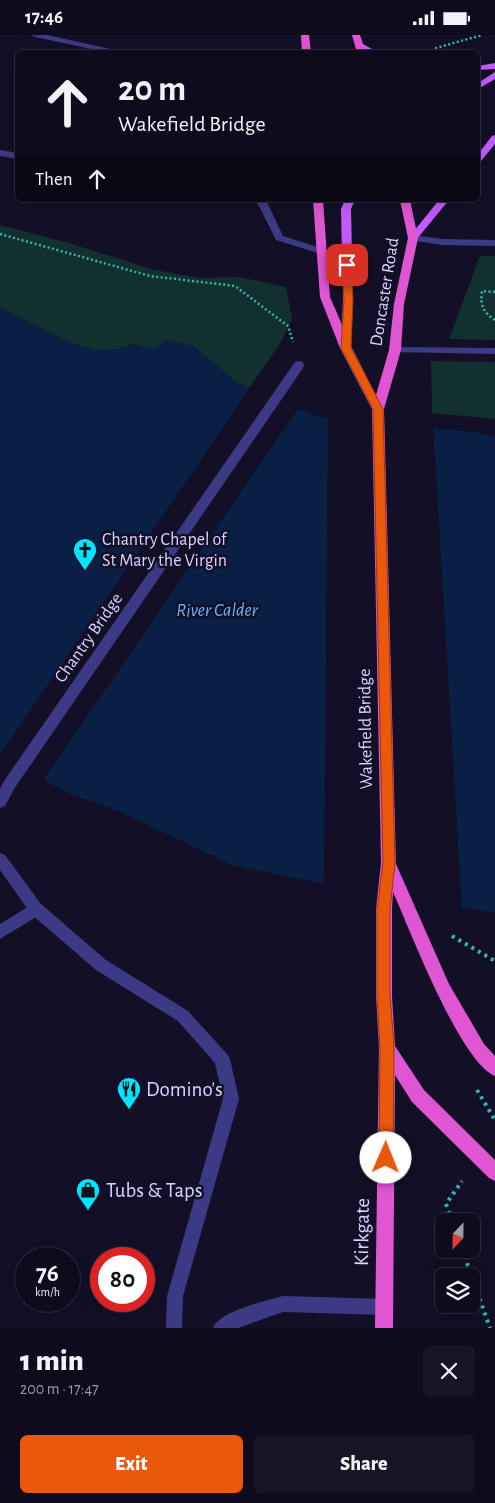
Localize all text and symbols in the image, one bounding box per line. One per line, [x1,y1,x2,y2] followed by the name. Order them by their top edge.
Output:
[25,8,63,27] text: 17:46
[35,70,100,135] icon: ahead
[118,72,186,107] text: 20 m
[118,113,266,135] text: Wakefield Bridge
[83,165,111,193] icon: ahead
[35,170,73,189] text: Then
[368,236,402,348] street label: Doncaster Road
[326,244,368,286] pin
[333,251,361,279] icon: arrive
[102,531,228,570] place label: Chantry Chapel of St Mary the Virgin
[72,537,98,571] church icon: Chantry Chapel of St Mary the Virgin
[52,590,126,686] street label: Chantry Bridge
[176,601,259,620] water label: River Calder
[356,668,376,790] street label: Wakefield Bridge
[116,1076,142,1110] restaurant icon: Domino's
[146,1079,223,1100] place label: Domino's
[359,1131,411,1183] position arrow
[75,1177,101,1211] shop icon: Tubs & Taps
[106,1180,203,1201] place label: Tubs & Taps
[351,1198,373,1266] street label: Kirkgate
[435,1213,480,1257] north arrow
[435,1213,480,1313] map controls
[90,1247,155,1312] speed limit sign: 80
[36,1261,59,1286] text: 76
[435,1268,480,1313] button: layers
[35,1286,60,1298] text: km/h
[423,1345,475,1397] button: close
[20,1346,84,1376] text: 1 min
[20,1381,99,1397] text: 200 m · 17:47
[20,1435,243,1493] button: Exit
[253,1435,475,1493] button: Share

